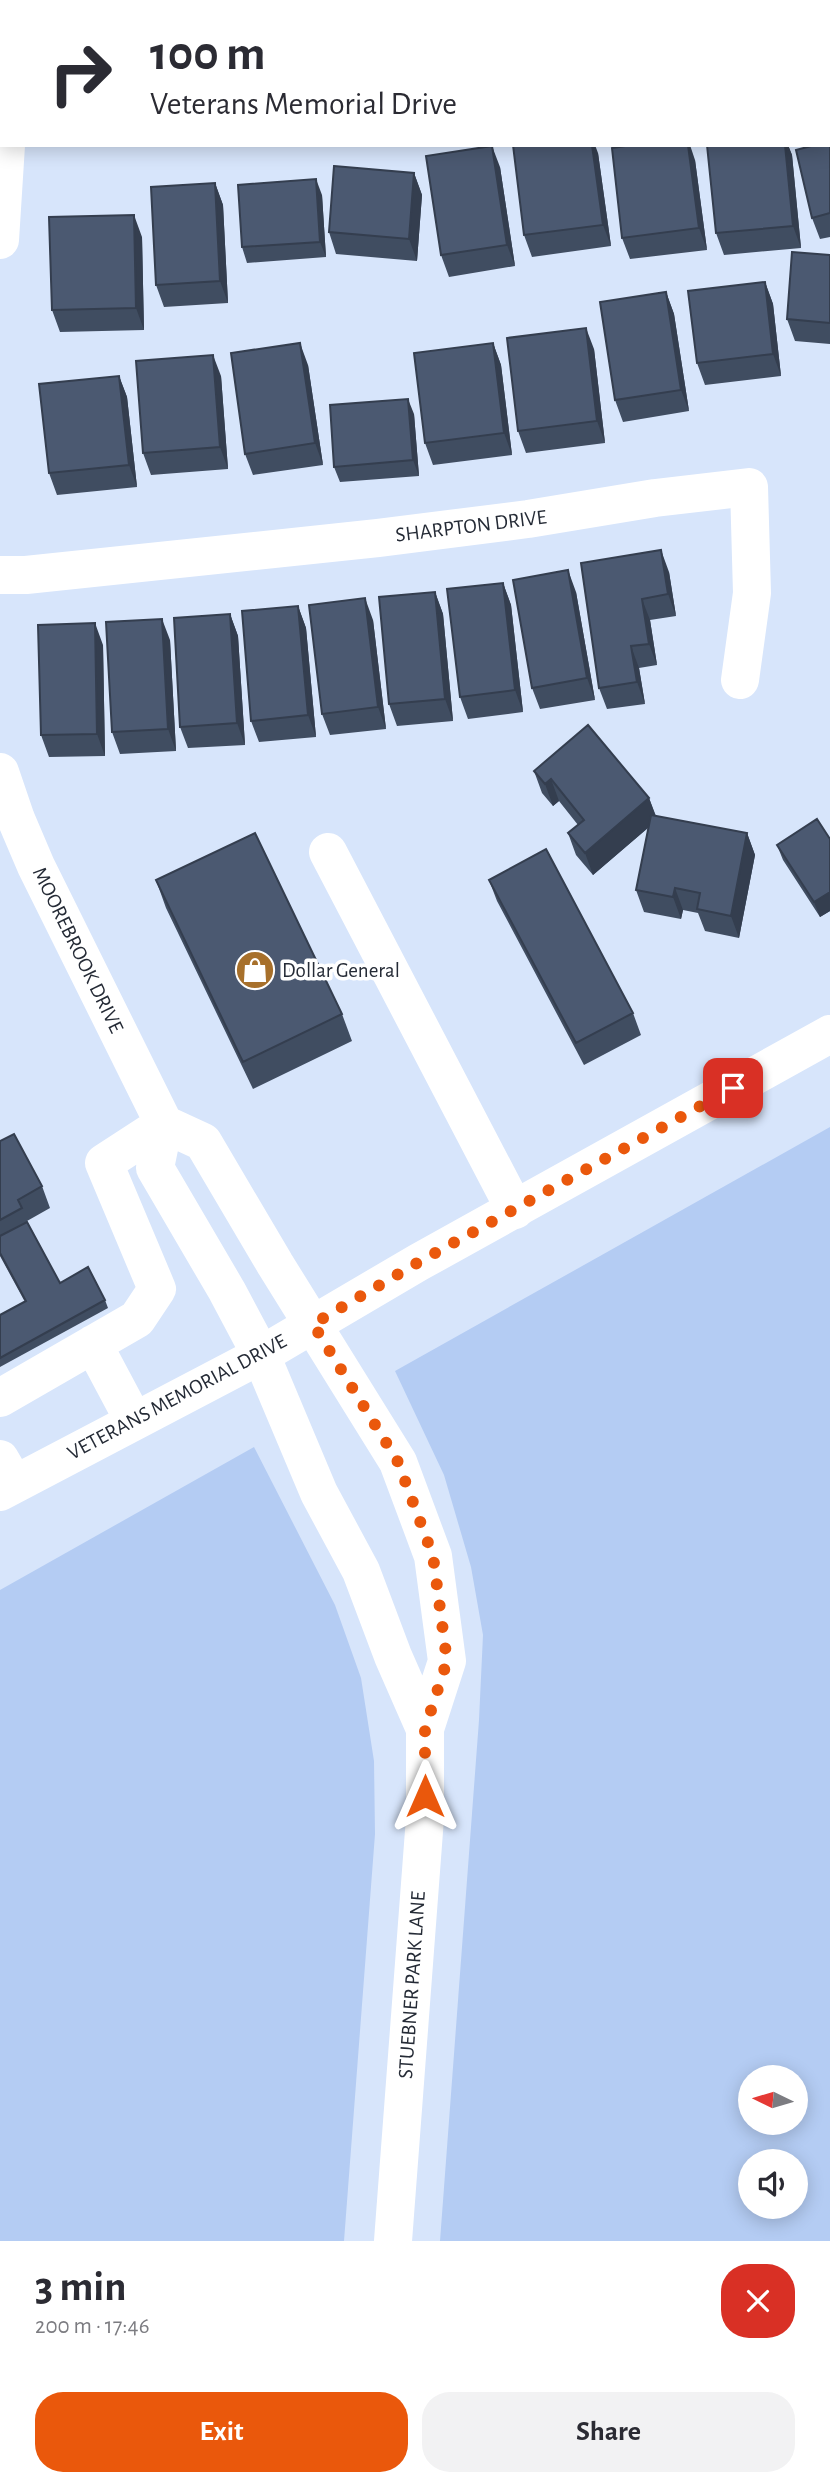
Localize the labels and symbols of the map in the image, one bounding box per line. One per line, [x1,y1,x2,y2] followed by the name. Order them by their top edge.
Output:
[394,506,548,546] street label: SHARPTON DRIVE
[29,864,127,1036] street label: MOOREBROOK DRIVE
[234,949,276,991] shop icon: Dollar General
[282,960,400,981] place label: Dollar General
[703,1058,763,1118] pin
[64,1330,290,1464] street label: VETERANS MEMORIAL DRIVE
[388,1759,462,1833] position arrow
[395,1891,429,2079] street label: STUEBNER PARK LANE
[738,2065,808,2135] north arrow

